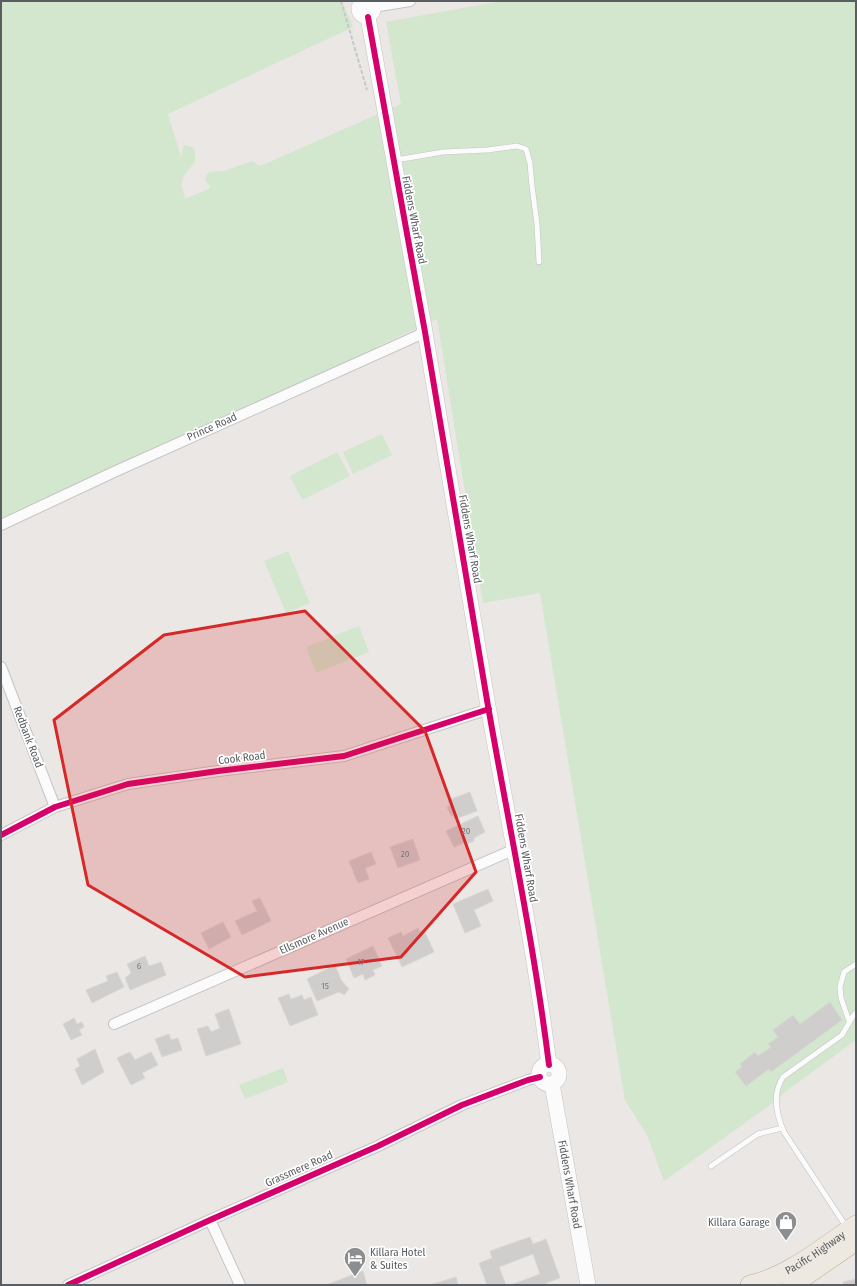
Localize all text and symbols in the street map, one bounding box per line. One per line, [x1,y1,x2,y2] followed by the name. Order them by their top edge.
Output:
[399,175,429,265] street label: Fiddens Wharf Road
[185,410,239,444] street label: Prince Road
[456,494,484,584] street label: Fiddens Wharf Road
[10,705,46,769] street label: Redbank Road
[218,749,266,767] street label: Cook Road
[512,813,540,903] street label: Fiddens Wharf Road
[462,826,471,836] house number: 20
[401,849,410,859] house number: 20
[277,915,351,957] street label: Ellsmore Avenue
[357,957,365,967] house number: 17
[137,961,142,971] house number: 6
[321,981,329,991] house number: 15
[556,1139,584,1230] street label: Fiddens Wharf Road
[263,1148,335,1190] street label: Grassmere Road
[773,1209,799,1242] shop icon: Killara Garage
[708,1216,770,1229] place label: Killara Garage
[783,1228,847,1277] street label: Pacific Highway
[342,1245,368,1278] hotel icon: Killara Hotel & Suites
[370,1246,426,1272] place label: Killara Hotel & Suites

